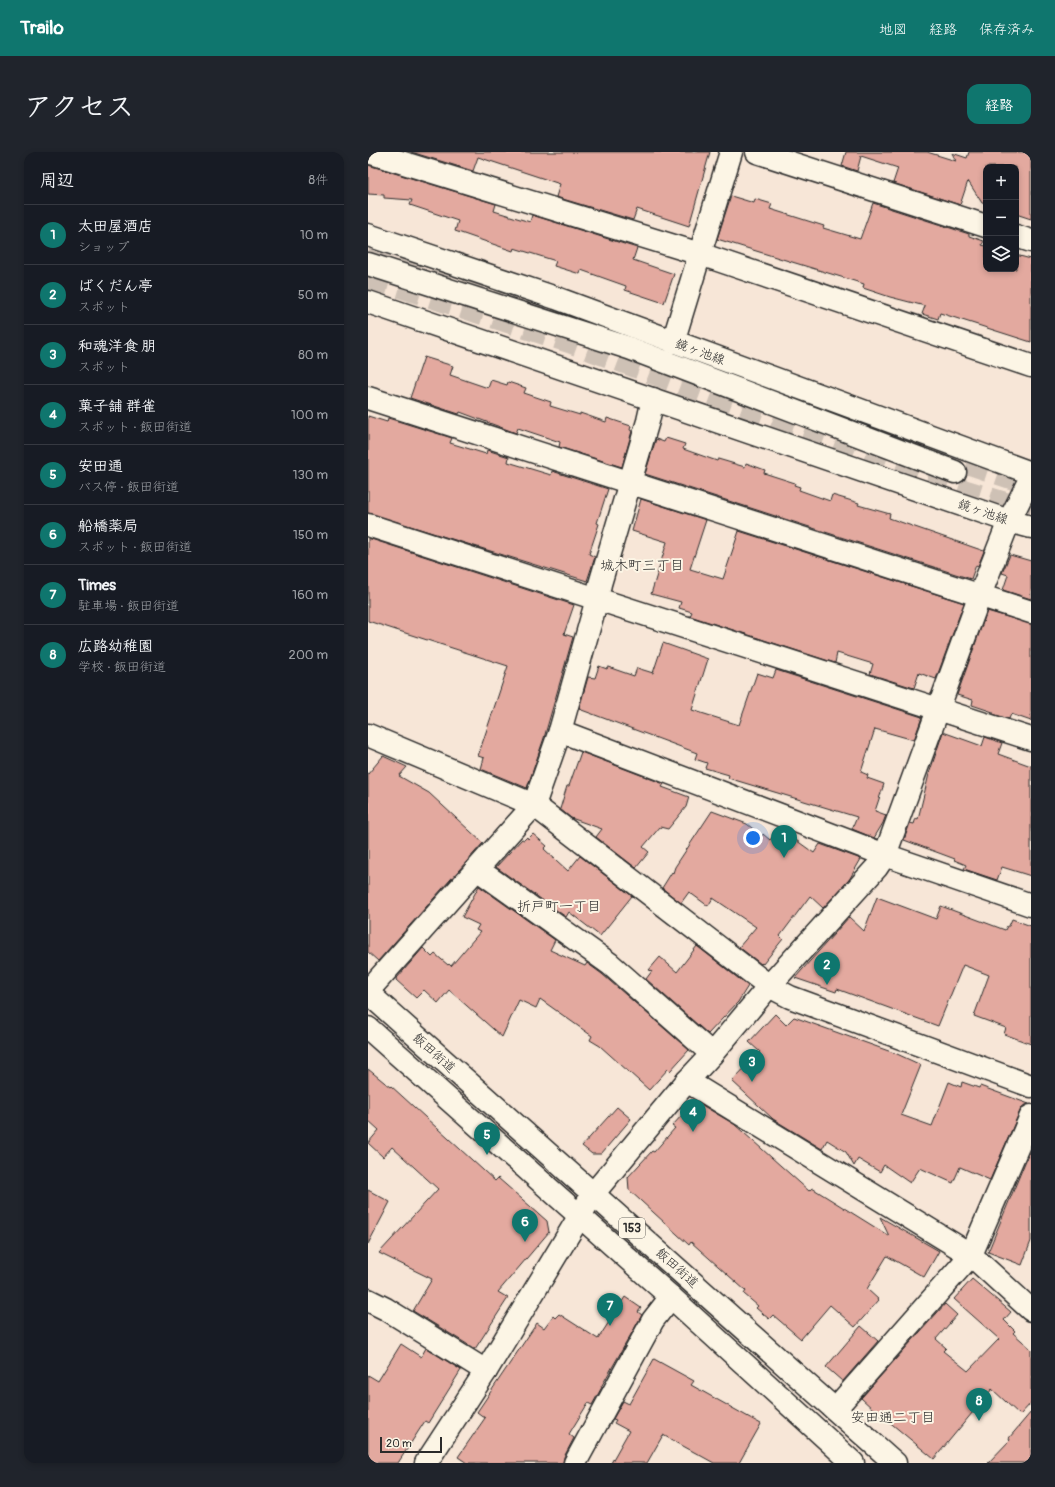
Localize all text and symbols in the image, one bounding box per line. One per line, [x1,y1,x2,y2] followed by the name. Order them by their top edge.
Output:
[20,16,64,40] text: Trailo
[879,21,907,38] text: 地図
[929,21,957,38] text: 経路
[979,21,1035,38] text: 保存済み
[967,84,1031,124] button: 経路
[24,90,134,125] text: アクセス
[983,164,1019,272] map controls
[983,164,1019,200] button: +
[40,170,74,191] text: 周辺
[308,172,328,188] text: 8件
[983,200,1019,236] button: −
[78,217,153,236] text: 太田屋酒店
[50,227,56,243] text: 1
[300,227,328,243] text: 10 m
[983,236,1019,272] button: layers
[78,239,129,255] text: ショップ
[78,277,153,296] text: ばくだん亭
[49,287,57,303] text: 2
[298,287,328,303] text: 50 m
[78,299,130,315] text: スポット
[673,336,728,369] street label: 鏡ヶ池線
[78,337,156,356] text: 和魂洋食 朋
[49,347,57,363] text: 3
[298,347,328,363] text: 80 m
[78,359,130,375] text: スポット
[78,397,156,416] text: 菓子舗 群雀
[49,407,57,423] text: 4
[291,407,328,423] text: 100 m
[78,419,192,435] text: スポット · 飯田街道
[78,457,123,476] text: 安田通
[49,467,57,483] text: 5
[292,467,328,483] text: 130 m
[78,479,179,495] text: バス停 · 飯田街道
[956,496,1011,528] street label: 鏡ヶ池線
[78,517,138,536] text: 船橋薬局
[49,527,57,543] text: 6
[293,527,328,543] text: 150 m
[78,539,192,555] text: スポット · 飯田街道
[600,557,684,574] district label: 城木町三丁目
[78,576,116,595] text: Times
[50,587,56,603] text: 7
[292,587,328,603] text: 160 m
[78,598,179,614] text: 駐車場 · 飯田街道
[78,637,153,656] text: 広路幼稚園
[50,647,56,663] text: 8
[289,647,328,663] text: 200 m
[78,659,166,675] text: 学校 · 飯田街道
[771,825,797,858] pin: 1
[743,828,763,848] your location
[517,898,601,915] district label: 折戸町一丁目
[814,952,840,985] pin: 2
[409,1030,459,1076] street label: 飯田街道
[739,1049,765,1082] pin: 3
[680,1099,706,1132] pin: 4
[474,1122,500,1155] pin: 5
[512,1209,538,1242] pin: 6
[619,1218,645,1238] road number: 153
[652,1245,702,1291] street label: 飯田街道
[597,1293,623,1326] pin: 7
[966,1388,992,1421] pin: 8
[851,1409,935,1426] district label: 安田通二丁目
[380,1435,442,1454] scale bar
[386,1437,412,1450] text: 20 m

